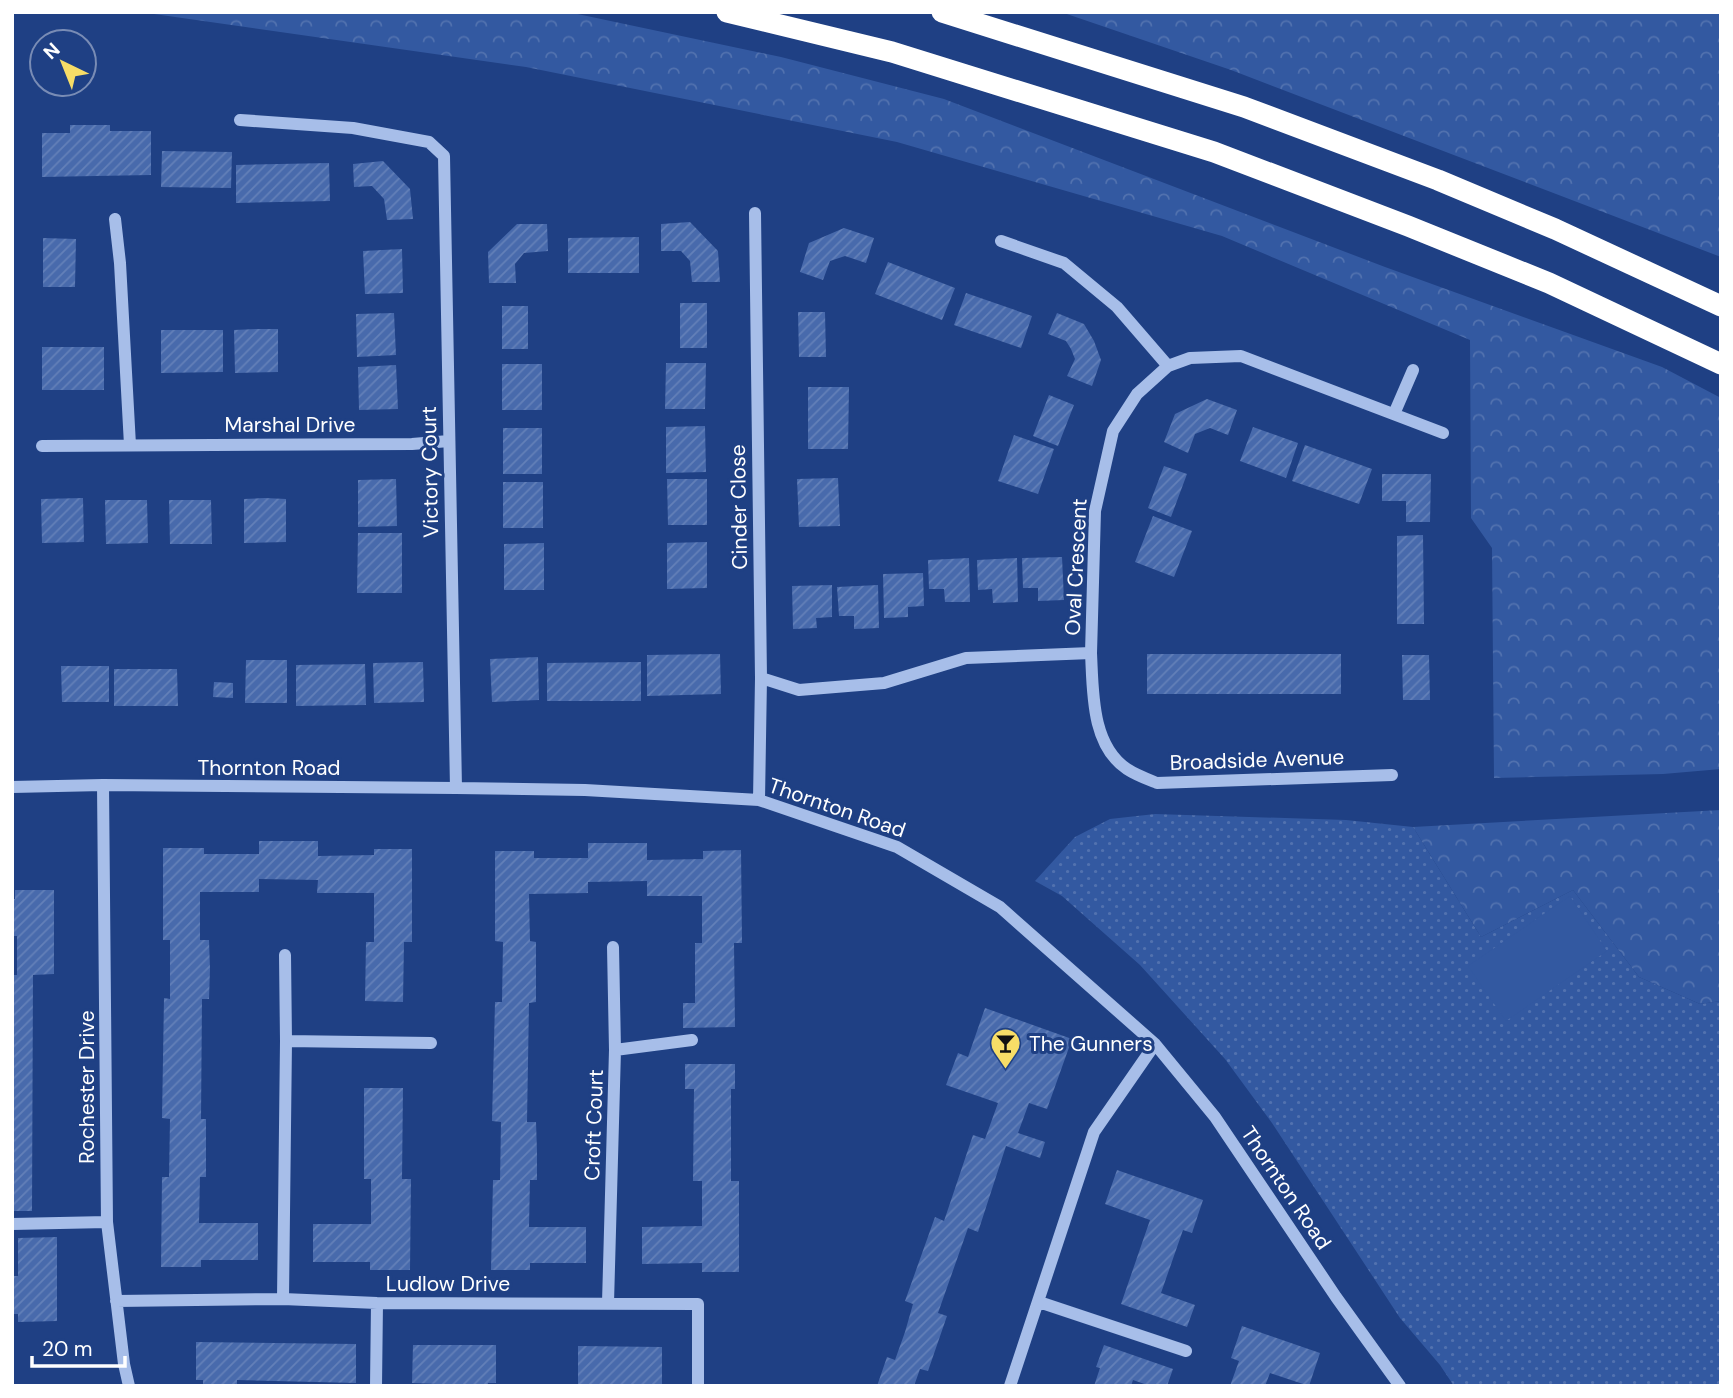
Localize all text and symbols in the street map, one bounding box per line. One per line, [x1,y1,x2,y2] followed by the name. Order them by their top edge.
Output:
[28,28,98,98] north arrow
[38,37,65,65] text: N
[415,406,445,538] street label: Victory Court
[225,411,356,439] street label: Marshal Drive
[724,444,754,570] street label: Cinder Close
[1058,498,1094,636] street label: Oval Crescent
[1169,743,1345,777] street label: Broadside Avenue
[197,754,341,782] street label: Thornton Road
[765,771,909,845] street label: Thornton Road
[73,1010,101,1164] street label: Rochester Drive
[989,1027,1023,1071] bar icon: The Gunners
[1029,1030,1153,1058] place label: The Gunners
[578,1069,610,1181] street label: Croft Court
[1234,1121,1338,1255] street label: Thornton Road
[386,1270,510,1298] street label: Ludlow Drive
[32,1324,124,1368] scale bar
[42,1335,93,1363] text: 20 m

